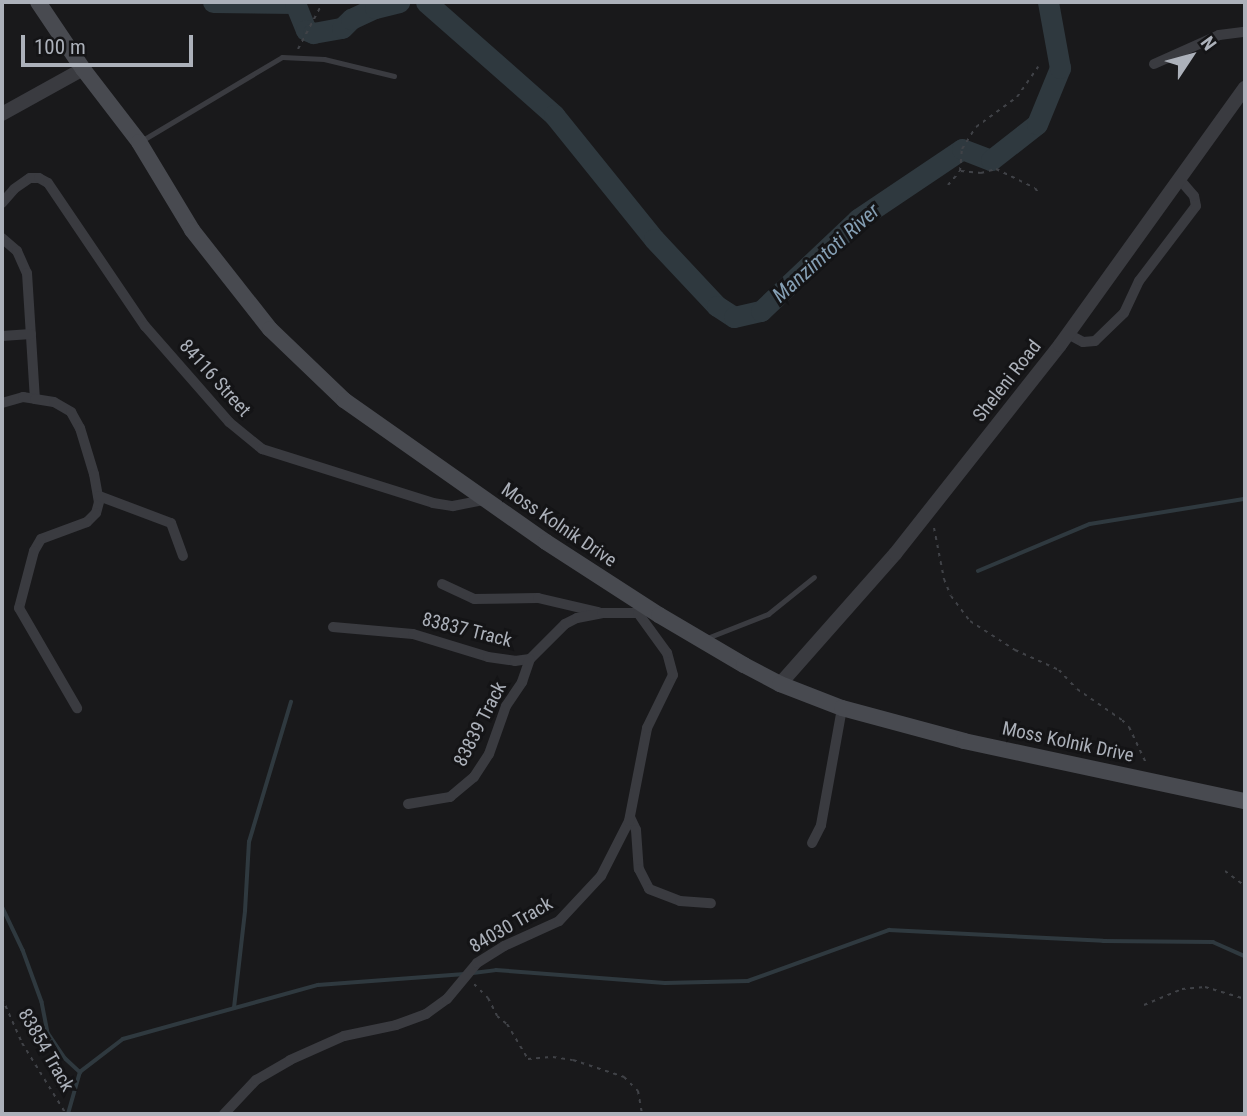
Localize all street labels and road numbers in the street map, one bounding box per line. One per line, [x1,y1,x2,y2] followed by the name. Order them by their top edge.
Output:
[174,335,256,421] street label: 84116 Street
[968,336,1046,426] street label: Sheleni Road
[497,478,621,572] street label: Moss Kolnik Drive
[419,608,515,652] street label: 83837 Track
[449,678,511,770] street label: 83839 Track
[1000,717,1136,767] street label: Moss Kolnik Drive
[465,892,557,958] street label: 84030 Track
[13,1004,79,1096] street label: 83854 Track

